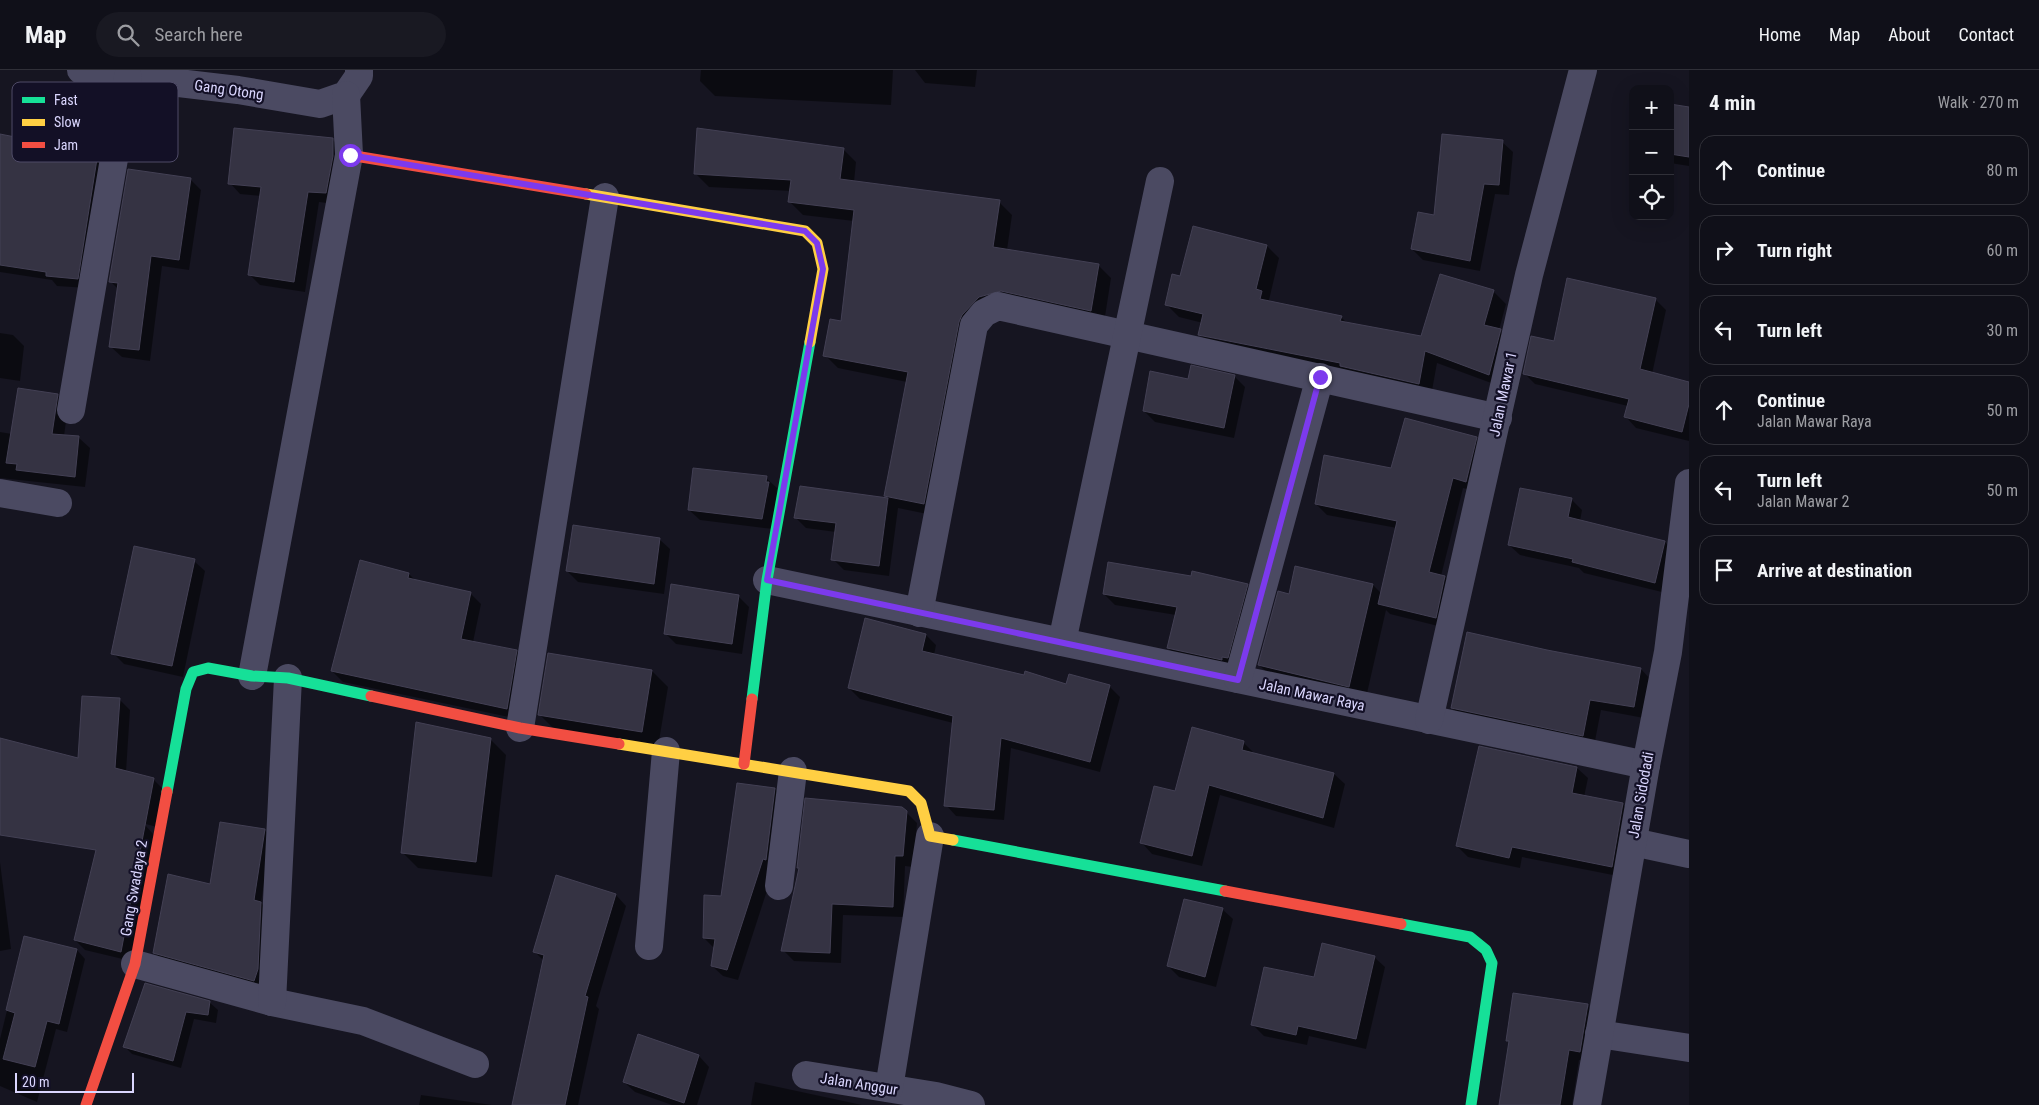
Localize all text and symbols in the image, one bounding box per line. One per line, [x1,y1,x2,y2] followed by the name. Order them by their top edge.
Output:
[96,12,446,57] search box
[25,21,66,49] text: Map
[114,21,142,49] icon: search
[154,23,243,46] text: Search here
[1759,24,1801,45] text: Home
[1829,24,1860,45] text: Map
[1888,24,1930,45] text: About
[1958,24,2014,45] text: Contact
[193,76,265,104] street label: Gang Otong
[12,82,178,162] legend
[1629,85,1674,220] map controls
[1629,85,1674,130] button: +
[1709,91,1756,115] text: 4 min
[54,92,78,108] text: Fast
[1938,93,2019,112] text: Walk · 270 m
[54,114,81,130] text: Slow
[1629,130,1674,175] button: −
[54,137,78,153] text: Jam
[339,144,362,167] route start
[1710,156,1738,184] icon: ahead
[1757,159,1825,182] text: Continue
[1986,161,2018,180] text: 80 m
[1629,175,1674,220] button: locate
[1710,236,1738,264] icon: right
[1757,239,1832,262] text: Turn right
[1986,241,2018,260] text: 60 m
[1710,316,1738,344] icon: left
[1757,319,1822,342] text: Turn left
[1986,321,2018,340] text: 30 m
[1485,350,1521,438] street label: Jalan Mawar 1
[1309,366,1332,389] route end
[1757,389,1825,412] text: Continue
[1710,396,1738,424] icon: ahead
[1986,401,2018,420] text: 50 m
[1757,412,1872,431] text: Jalan Mawar Raya
[1757,469,1822,492] text: Turn left
[1710,476,1738,504] icon: left
[1986,481,2018,500] text: 50 m
[1757,492,1849,511] text: Jalan Mawar 2
[1710,556,1738,584] icon: arrive
[1757,559,1912,582] text: Arrive at destination
[1258,675,1366,715] street label: Jalan Mawar Raya
[1625,750,1657,840] street label: Jalan Sidodadi
[117,838,151,938] street label: Gang Swadaya 2
[819,1069,899,1099] street label: Jalan Anggur
[15,1070,134,1093] scale bar
[22,1074,50,1090] text: 20 m

